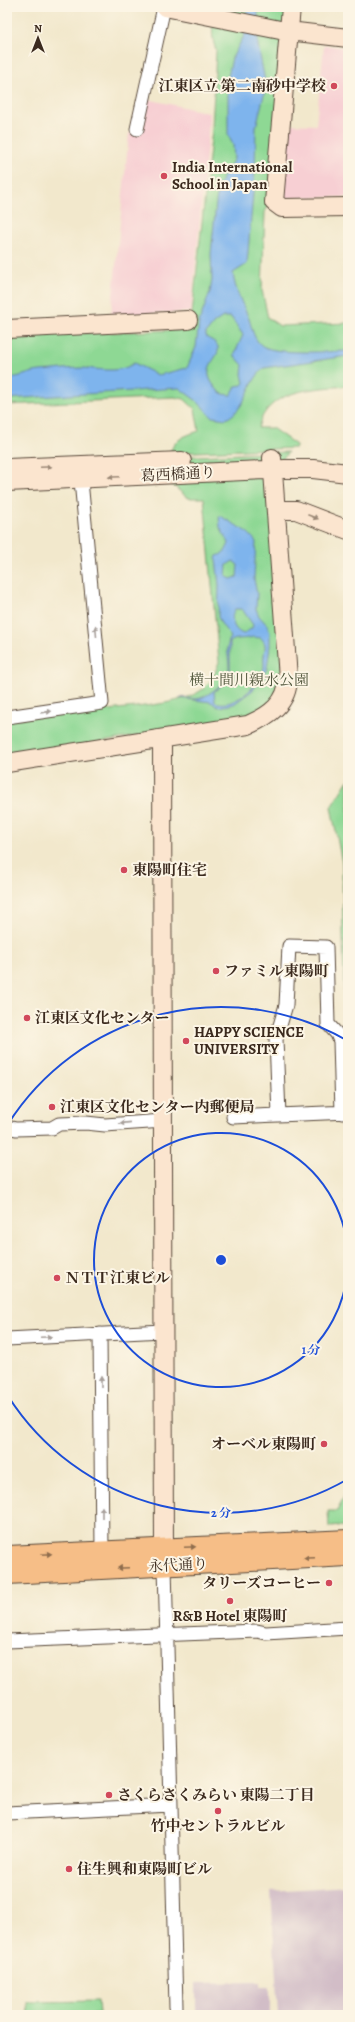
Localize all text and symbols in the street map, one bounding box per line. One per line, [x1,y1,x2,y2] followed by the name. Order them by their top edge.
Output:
[18,18,58,58] north arrow
[34,21,42,36] text: N
[158,76,326,96] place label: 江東区立 第二南砂中学校
[329,81,339,91] marker: 江東区立 第二南砂中学校
[172,157,292,194] place label: India International School in Japan
[159,171,169,181] marker: India International School in Japan
[140,462,216,486] street label: 葛西橋通り
[40,463,52,470] one-way arrow
[108,473,120,480] one-way arrow
[307,514,319,520] one-way arrow
[92,625,99,637] one-way arrow
[189,670,309,690] park label: 横十間川親水公園
[40,709,52,715] one-way arrow
[132,860,207,880] place label: 東陽町住宅
[119,865,129,875] marker: 東陽町住宅
[224,961,329,981] place label: ファミル東陽町
[211,966,221,976] marker: ファミル東陽町
[35,1008,169,1028] place label: 江東区文化センター
[22,1013,32,1023] marker: 江東区文化センター
[194,1022,304,1059] place label: HAPPY SCIENCE UNIVERSITY
[181,1036,191,1046] marker: HAPPY SCIENCE UNIVERSITY
[60,1097,254,1117] place label: 江東区文化センター内郵便局
[47,1102,57,1112] marker: 江東区文化センター内郵便局
[119,1120,131,1126] one-way arrow
[214,1253,228,1267] centre of rings
[65,1268,170,1288] place label: ＮＴＴ江東ビル
[52,1273,62,1283] marker: ＮＴＴ江東ビル
[40,1333,52,1340] one-way arrow
[302,1342,320,1358] text: 1 分
[97,1376,104,1388] one-way arrow
[211,1434,316,1454] place label: オーベル東陽町
[319,1439,329,1449] marker: オーベル東陽町
[99,1505,105,1518] one-way arrow
[211,1505,231,1521] text: 2 分
[184,1544,196,1551] one-way arrow
[40,1551,52,1558] one-way arrow
[148,1553,208,1577] street label: 永代通り
[303,1555,315,1562] one-way arrow
[117,1564,129,1571] one-way arrow
[202,1573,321,1593] place label: タリーズコーヒー
[324,1578,334,1588] marker: タリーズコーヒー
[225,1596,235,1606] marker: R&B Hotel 東陽町
[173,1606,287,1626] place label: R&B Hotel 東陽町
[117,1785,315,1805] place label: さくらさくみらい 東陽二丁目
[104,1790,114,1800] marker: さくらさくみらい 東陽二丁目
[213,1806,223,1816] marker: 竹中セントラルビル
[151,1816,285,1836] place label: 竹中セントラルビル
[77,1859,212,1879] place label: 住生興和東陽町ビル
[64,1864,74,1874] marker: 住生興和東陽町ビル

